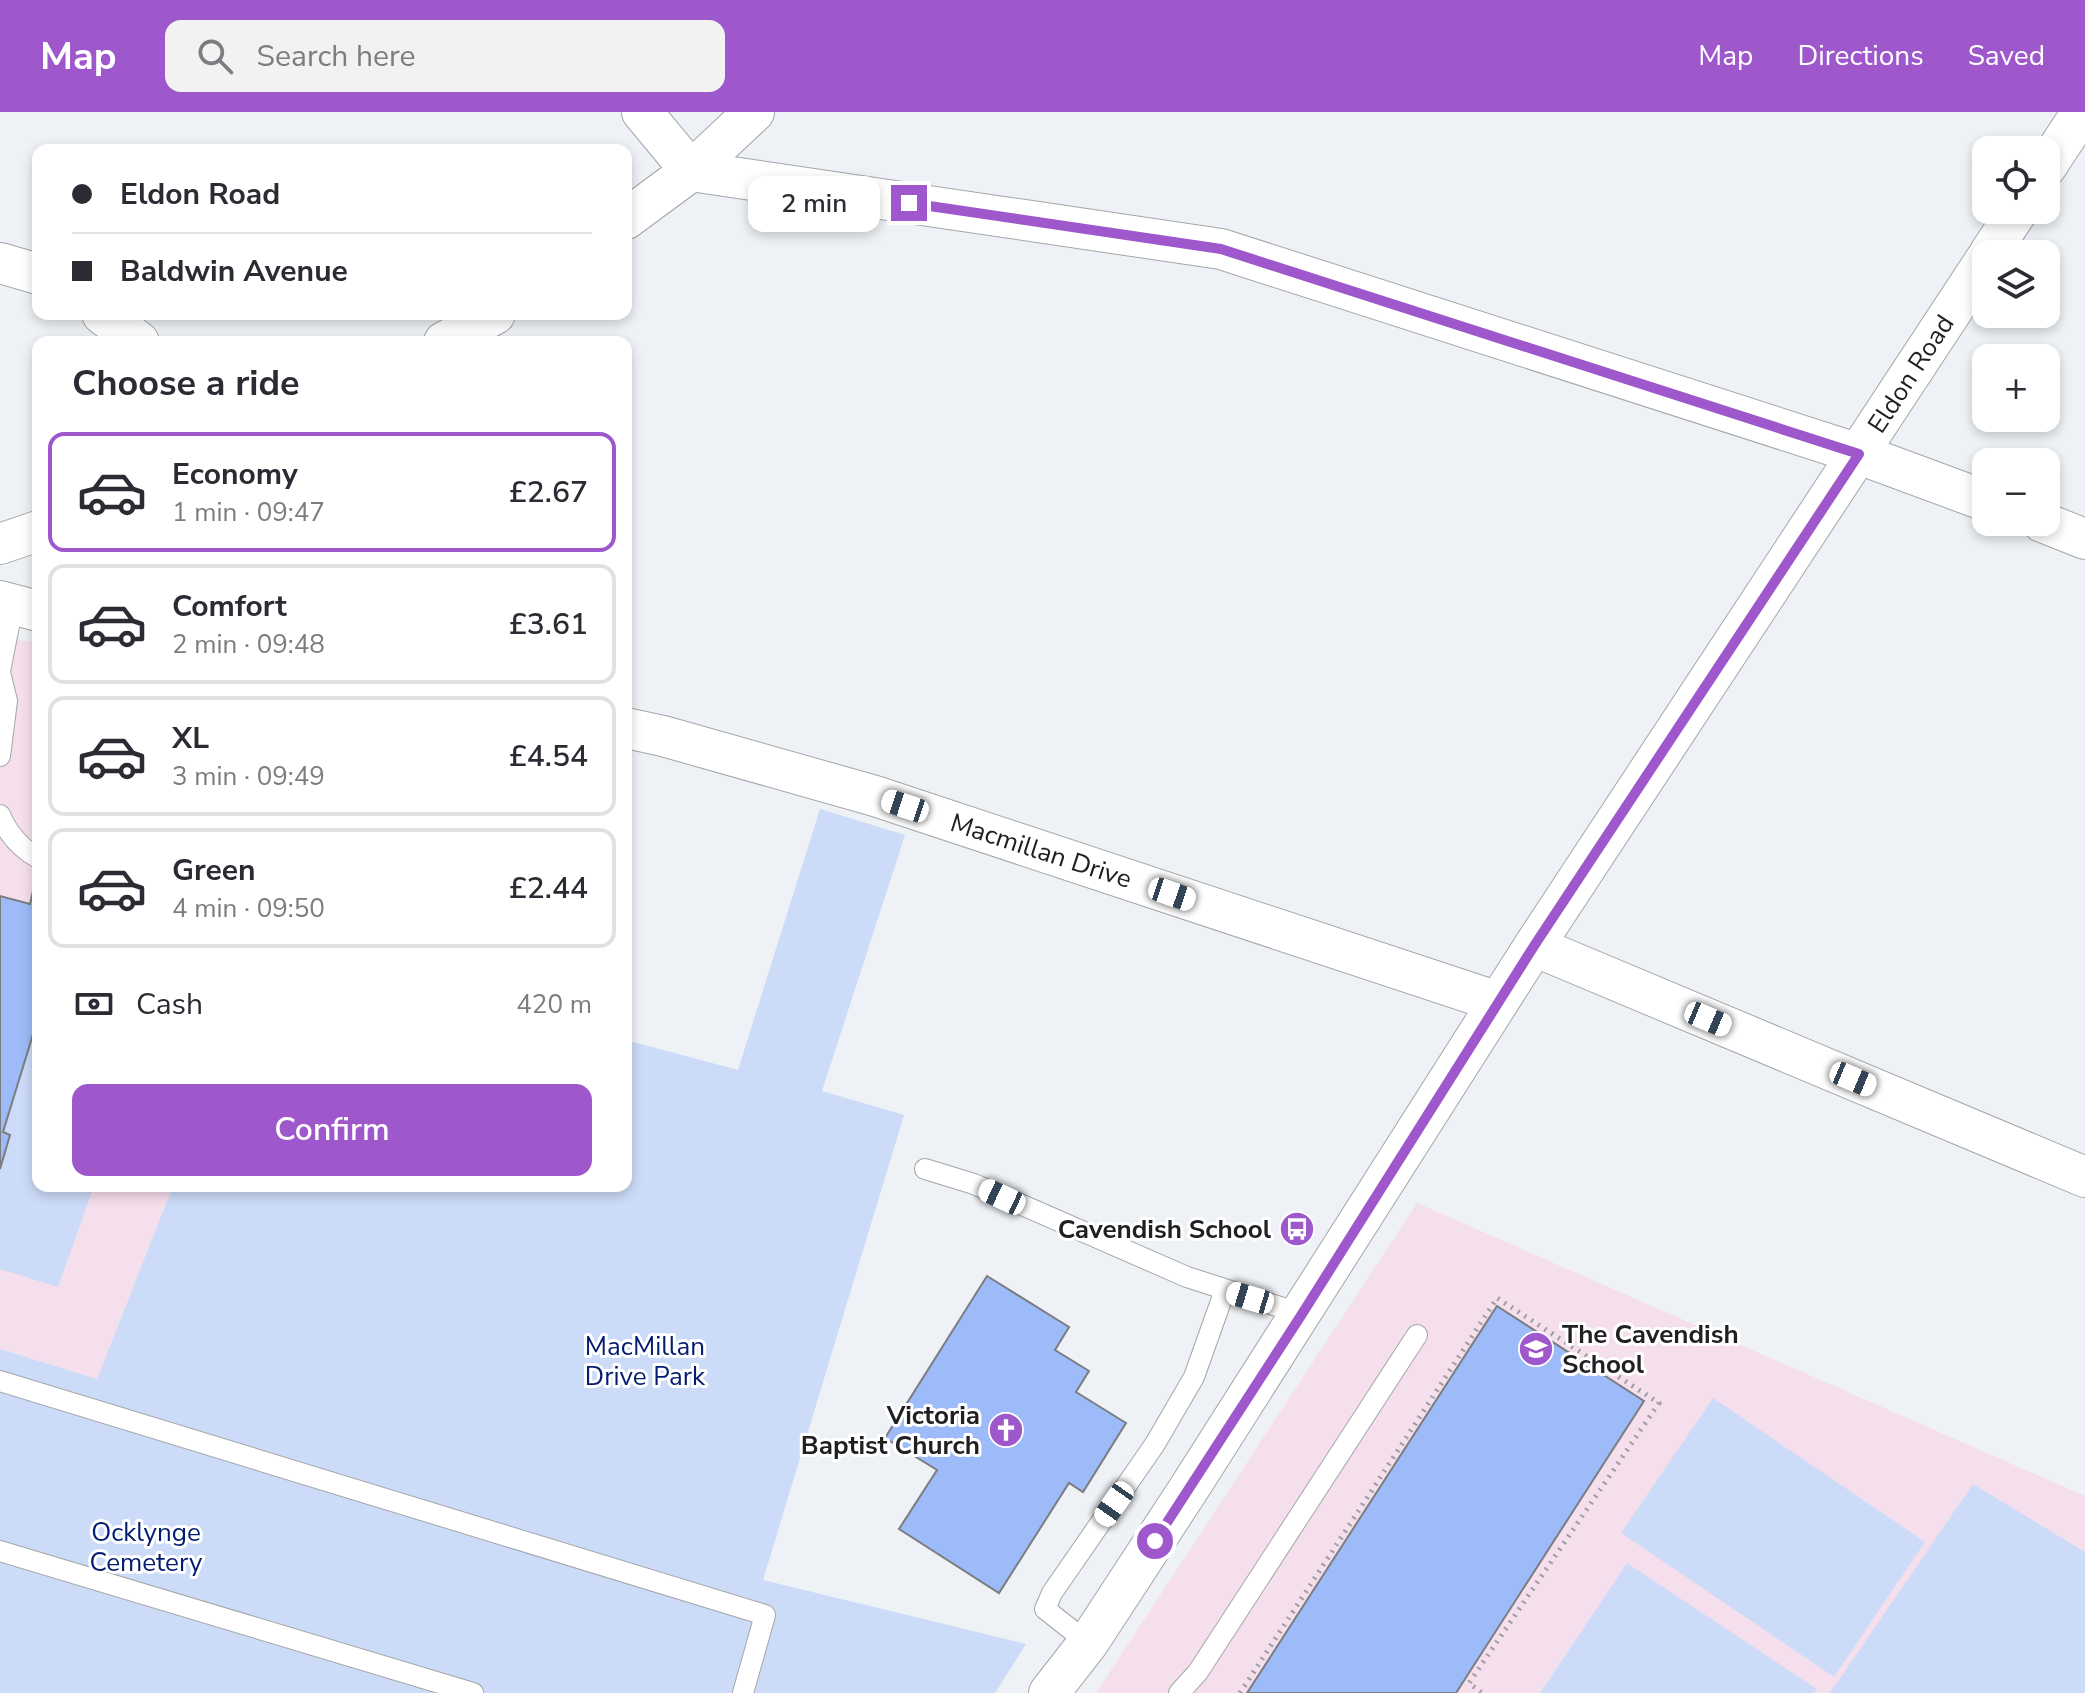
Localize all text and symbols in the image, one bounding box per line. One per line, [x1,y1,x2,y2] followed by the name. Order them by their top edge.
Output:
[165,20,725,92] search box
[40,31,117,82] text: Map
[193,34,237,78] icon: search
[257,36,416,77] text: Search here
[1698,37,1753,75] text: Map
[1797,37,1924,75] text: Directions
[1968,37,2045,75] text: Saved
[1972,136,2060,536] map controls
[1972,136,2060,224] button: locate
[120,174,280,215] text: Eldon Road
[749,175,881,231] callout: 2 min
[891,185,927,221] route end
[781,186,847,221] text: 2 min
[1972,240,2060,328] button: layers
[120,251,348,292] text: Baldwin Avenue
[1860,308,1962,440] street label: Eldon Road
[1972,344,2060,432] button: +
[72,359,300,408] text: Choose a ride
[1972,448,2060,536] button: −
[172,454,298,495] text: Economy
[76,456,148,528] icon: car
[509,472,588,513] text: £2.67
[172,495,325,530] text: 1 min · 09:47
[172,586,287,627] text: Comfort
[76,588,148,660] icon: car
[509,604,588,645] text: £3.61
[172,627,325,662] text: 2 min · 09:48
[172,718,209,759] text: XL
[76,720,148,792] icon: car
[509,736,588,777] text: £4.54
[172,759,325,794] text: 3 min · 09:49
[878,787,932,825] car
[946,805,1136,897] street label: Macmillan Drive
[172,850,256,891] text: Green
[76,852,148,924] icon: car
[509,868,588,909] text: £2.44
[1145,875,1199,913] car
[172,891,325,926] text: 4 min · 09:50
[72,982,116,1026] icon: cash
[136,984,203,1025] text: Cash
[516,987,592,1022] text: 420 m
[1681,999,1735,1039] car
[1826,1059,1880,1099] car
[72,1084,592,1176] button: Confirm
[975,1176,1029,1218] car
[1278,1210,1316,1248] bus stop icon: Cavendish School
[1058,1212,1272,1247] place label: Cavendish School
[1224,1280,1276,1316] car
[1562,1317,1739,1382] place label: The Cavendish School
[585,1329,706,1394] park label: MacMillan Drive Park
[1517,1330,1555,1368] school or university icon: The Cavendish School
[801,1398,980,1463] place label: Victoria Baptist Church
[987,1411,1025,1449] church icon: Victoria Baptist Church
[1090,1477,1138,1531] car
[90,1515,203,1580] park label: Ocklynge Cemetery
[1137,1523,1173,1559] route start

